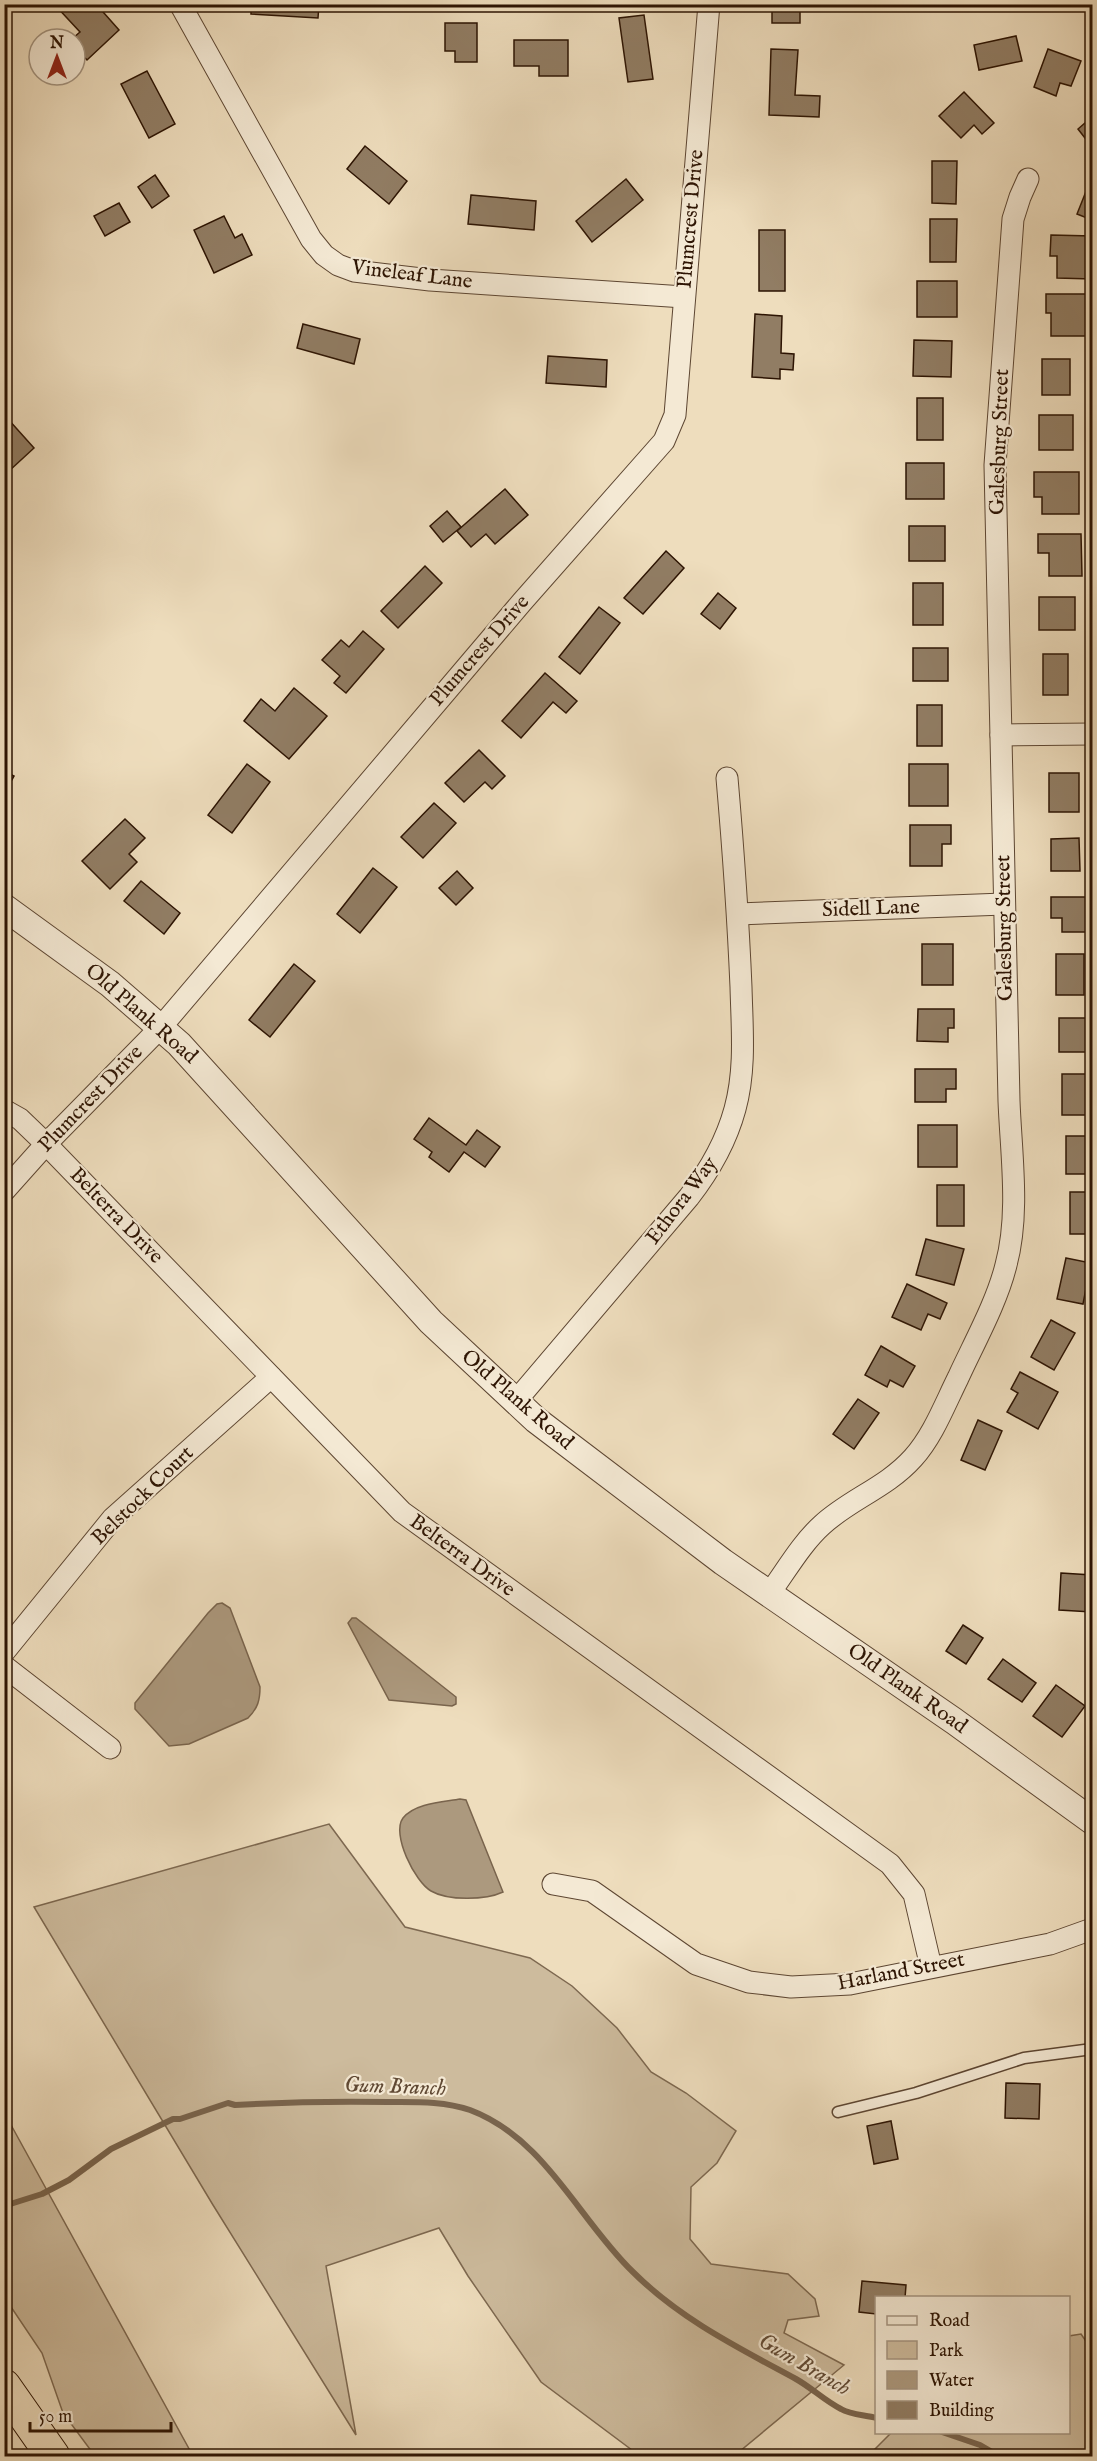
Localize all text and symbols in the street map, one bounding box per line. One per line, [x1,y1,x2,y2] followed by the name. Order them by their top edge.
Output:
[27,27,87,87] north arrow
[49,34,64,54] text: N
[671,148,711,290] street label: Plumcrest Drive
[349,254,474,296] street label: Vineleaf Lane
[984,368,1016,516] street label: Galesburg Street
[424,589,536,712] street label: Plumcrest Drive
[990,855,1020,1001] street label: Galesburg Street
[822,894,921,924] street label: Sidell Lane
[79,958,203,1071] street label: Old Plank Road
[33,1039,149,1158] street label: Plumcrest Drive
[640,1151,724,1250] street label: Ethora Way
[63,1162,169,1270] street label: Belterra Drive
[455,1344,579,1457] street label: Old Plank Road
[86,1440,200,1552] street label: Belstock Court
[404,1509,520,1604] street label: Belterra Drive
[842,1638,973,1741] street label: Old Plank Road
[835,1946,967,1998] street label: Harland Street
[344,2071,446,2103] water label: Gum Branch
[875,2296,1070,2434] legend
[929,2310,970,2333] text: Road
[753,2327,855,2403] water label: Gum Branch
[929,2340,964,2363] text: Park
[929,2370,974,2393] text: Water
[30,2395,171,2433] scale bar
[929,2400,994,2423] text: Building
[39,2406,72,2429] text: 50 m

